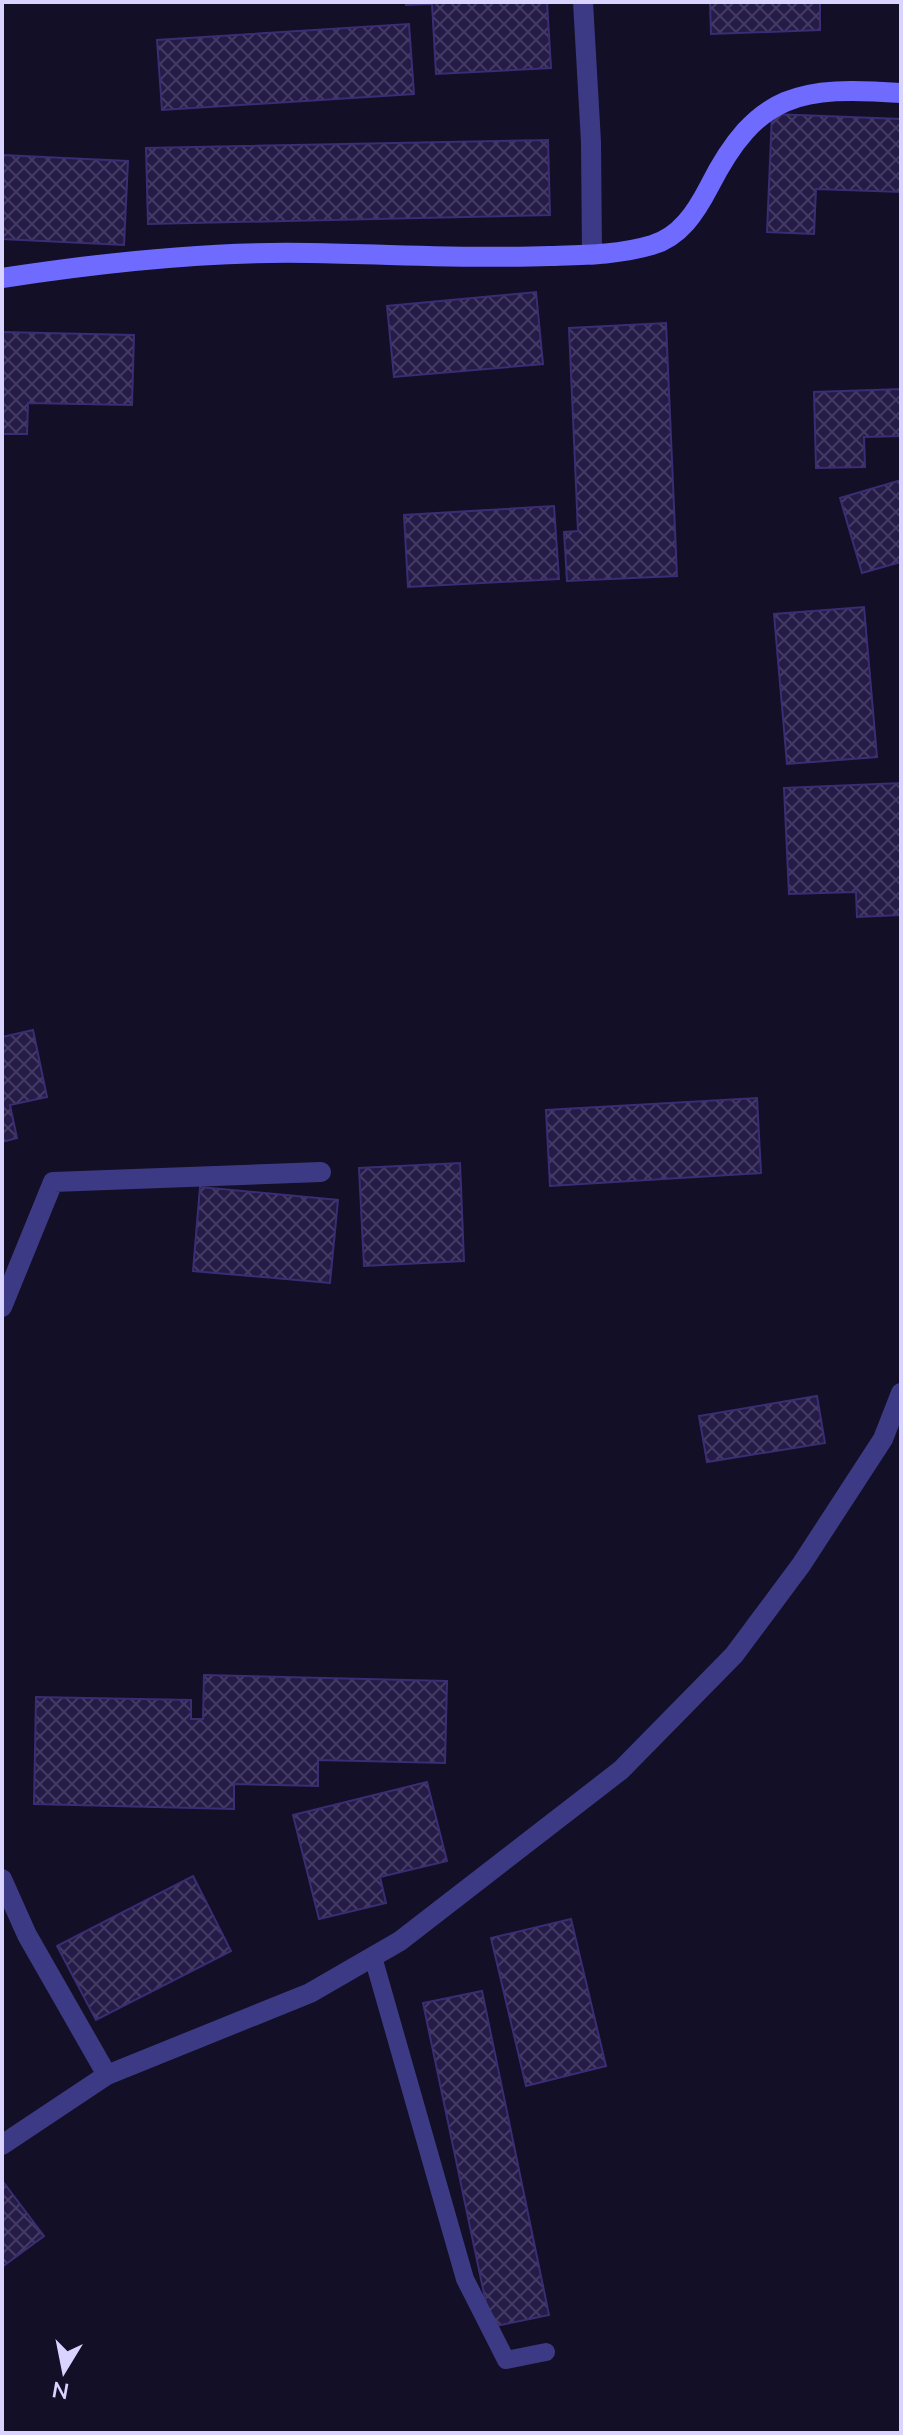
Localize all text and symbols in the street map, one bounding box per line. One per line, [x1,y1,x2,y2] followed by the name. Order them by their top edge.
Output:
[24,2331,104,2411] north arrow
[50,2375,71,2406] text: N

